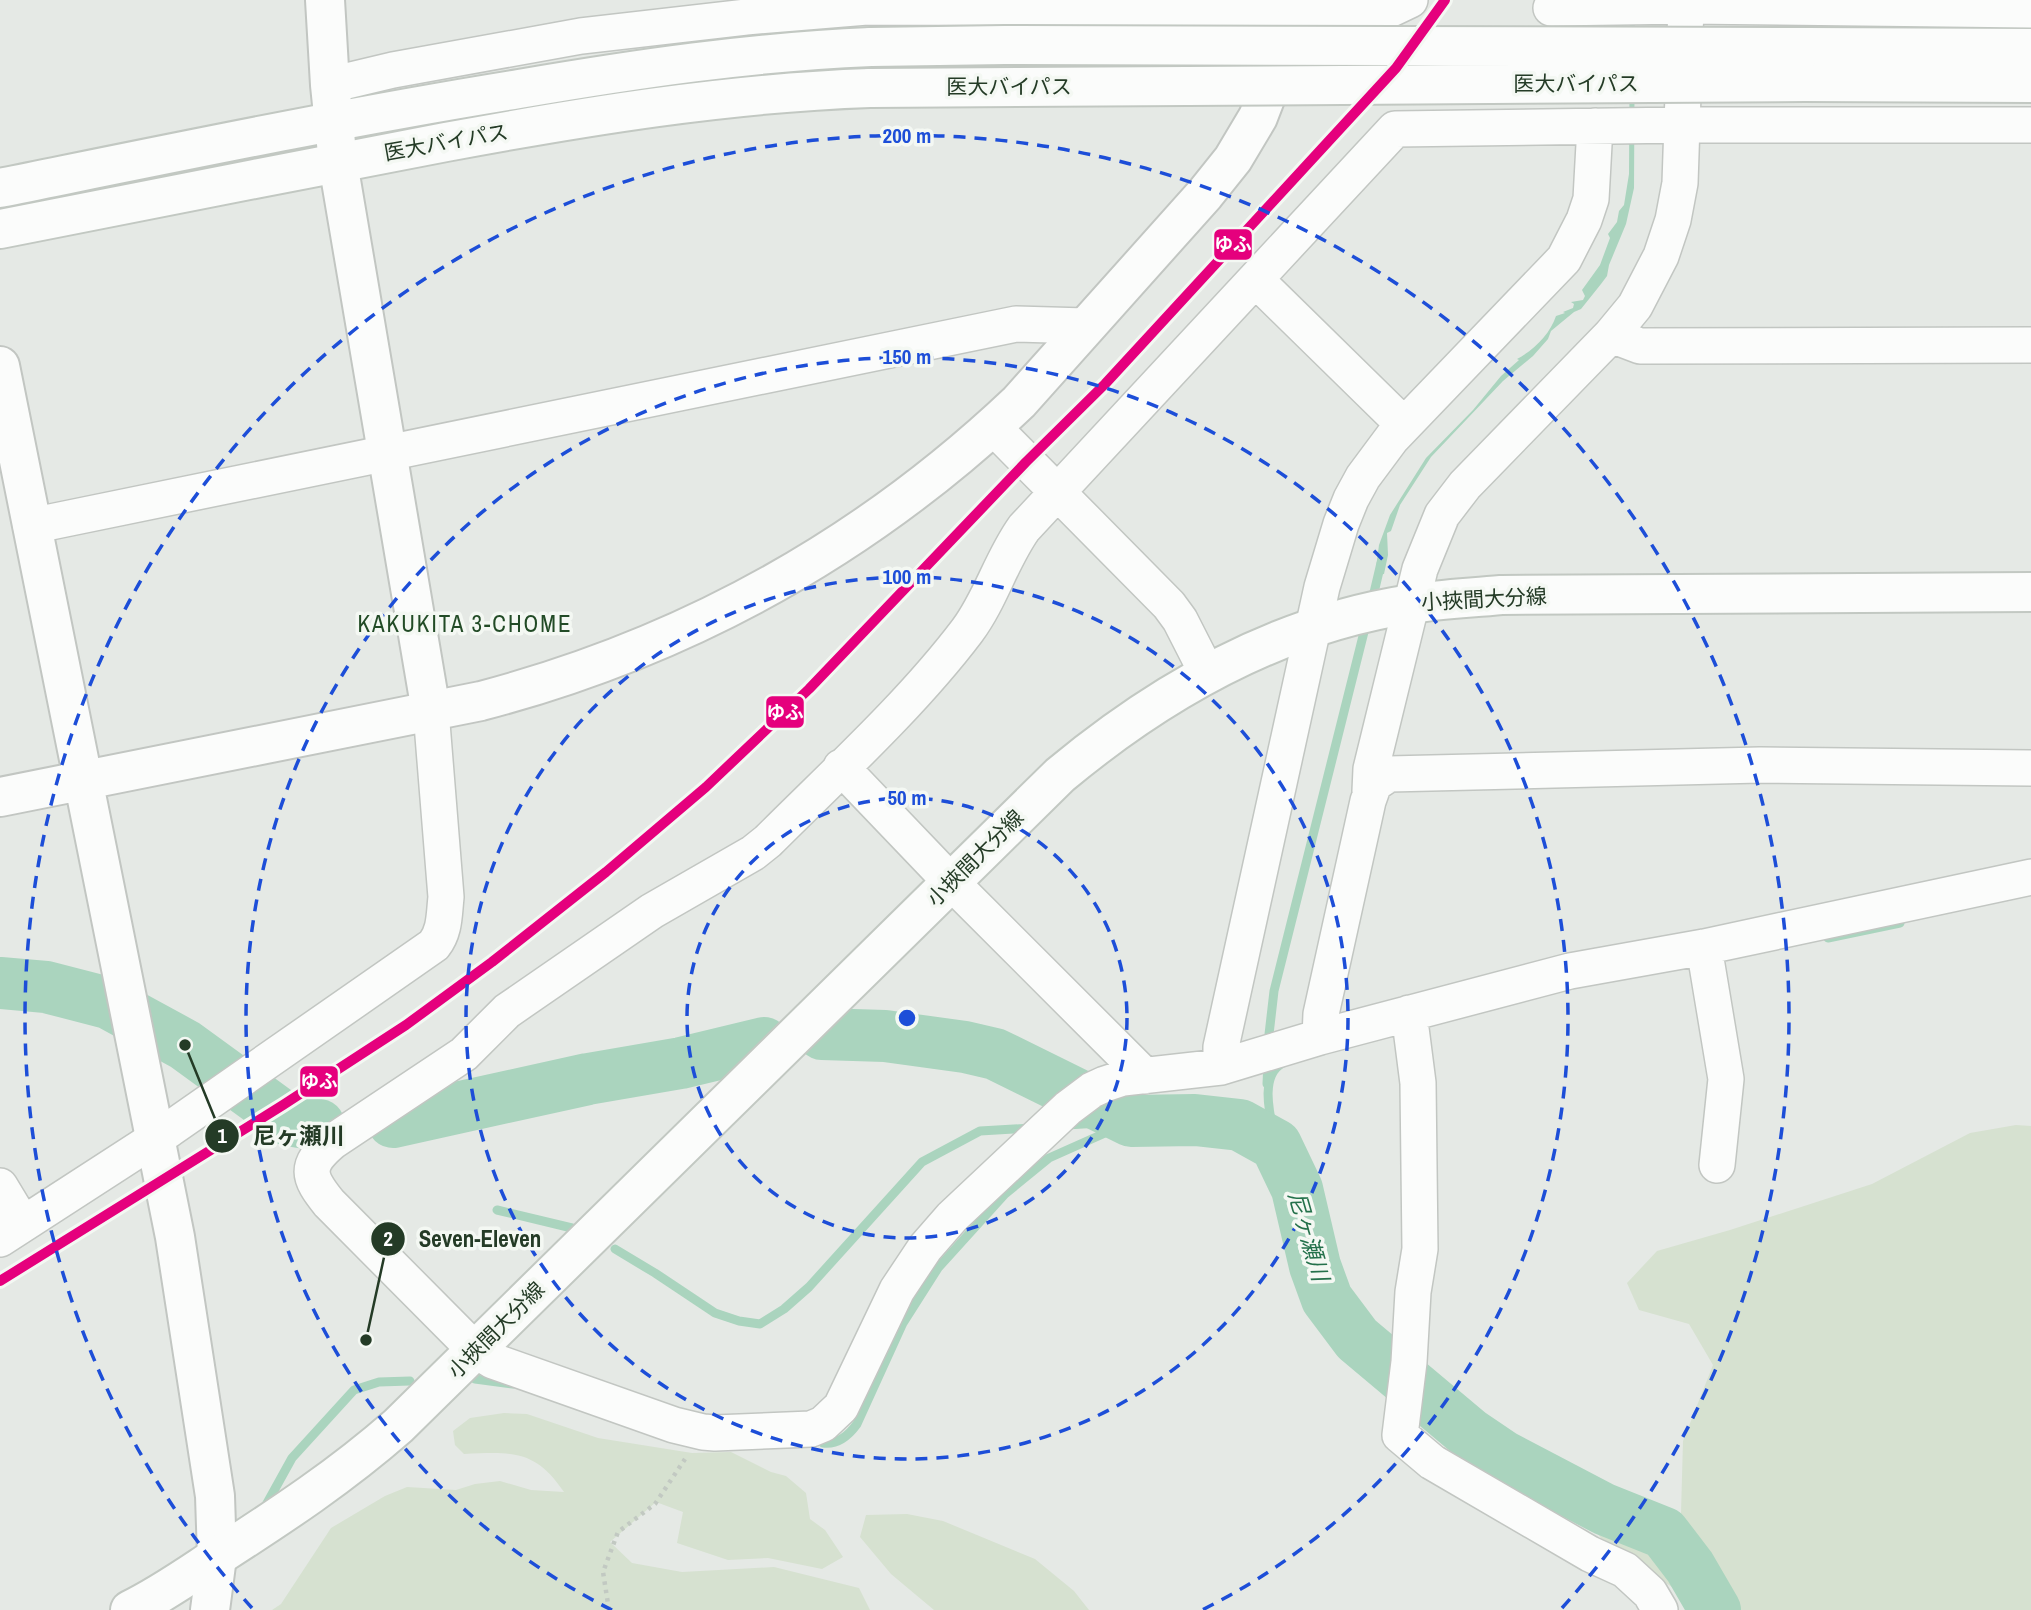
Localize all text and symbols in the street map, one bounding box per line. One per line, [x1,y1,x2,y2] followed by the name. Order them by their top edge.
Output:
[1513,69,1639,98] street label: 医大バイパス
[946,72,1072,101] street label: 医大バイパス
[382,117,510,167] street label: 医大バイパス
[883,121,931,150] text: 200 m
[1213,228,1253,261] line badge: ゆふ
[1214,231,1252,257] text: ゆふ
[883,342,931,371] text: 150 m
[883,562,931,591] text: 100 m
[1420,581,1548,617] street label: 小挾間大分線
[357,608,573,639] district label: KAKUKITA 3-CHOME
[765,695,805,729] line badge: ゆふ
[766,699,804,725] text: ゆふ
[887,783,927,812] text: 50 m
[920,803,1030,913] street label: 小挾間大分線
[895,1006,919,1030] centre of rings
[299,1065,339,1098] line badge: ゆふ
[300,1068,338,1094] text: ゆふ
[204,1114,359,1158] callout: 尼ヶ瀬川
[253,1120,345,1151] text: 尼ヶ瀬川
[217,1121,227,1150] text: 1
[1281,1188,1337,1287] water label: 尼ヶ瀬川
[370,1217,556,1261] callout: Seven-Eleven
[419,1223,541,1254] text: Seven-Eleven
[383,1224,393,1253] text: 2
[441,1275,551,1385] street label: 小挾間大分線

